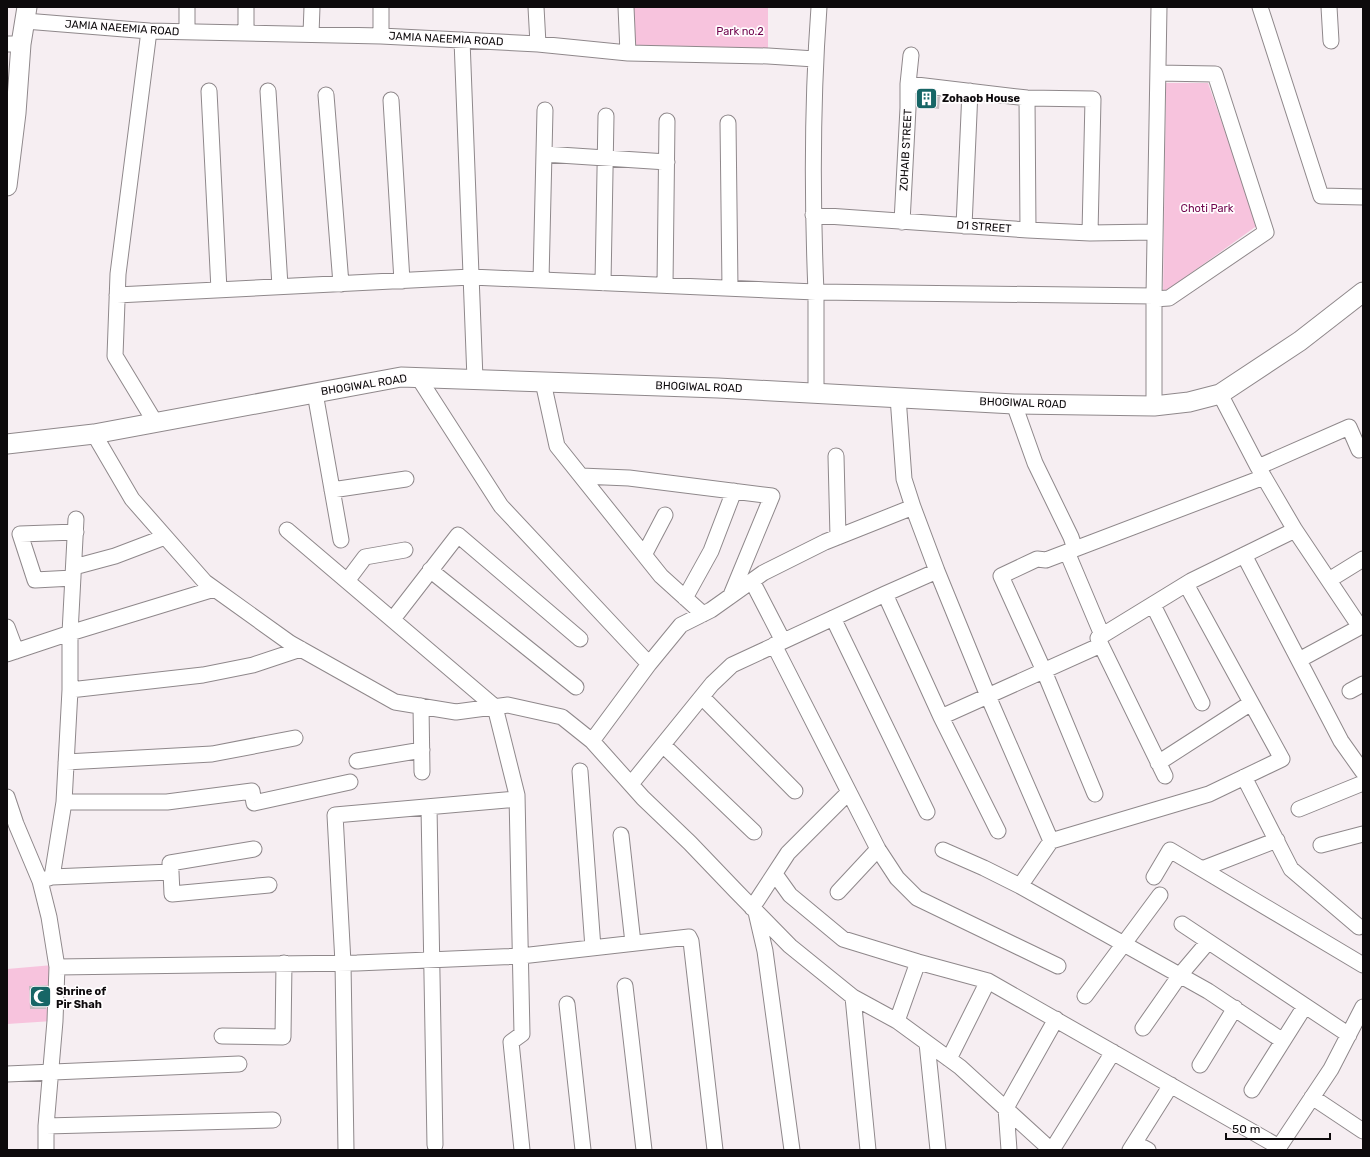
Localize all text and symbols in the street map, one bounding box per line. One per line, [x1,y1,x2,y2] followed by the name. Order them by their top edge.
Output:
[64,18,180,38] street label: JAMIA NAEEMIA ROAD
[716,25,764,38] park label: Park no.2
[388,29,504,49] street label: JAMIA NAEEMIA ROAD
[913,85,939,111] building icon: Zohaob House
[942,92,1020,105] place label: Zohaob House
[897,108,915,191] street label: ZOHAIB STREET
[1181,202,1234,215] park label: Choti Park
[956,219,1013,235] street label: D1 STREET
[320,372,408,398] street label: BHOGIWAL ROAD
[655,379,743,395] street label: BHOGIWAL ROAD
[979,395,1067,411] street label: BHOGIWAL ROAD
[27,984,53,1010] mosque icon: Shrine of Pir Shah
[56,985,106,1011] place label: Shrine of Pir Shah
[1226,1115,1330,1141] scale bar
[1232,1122,1260,1136] text: 50 m

